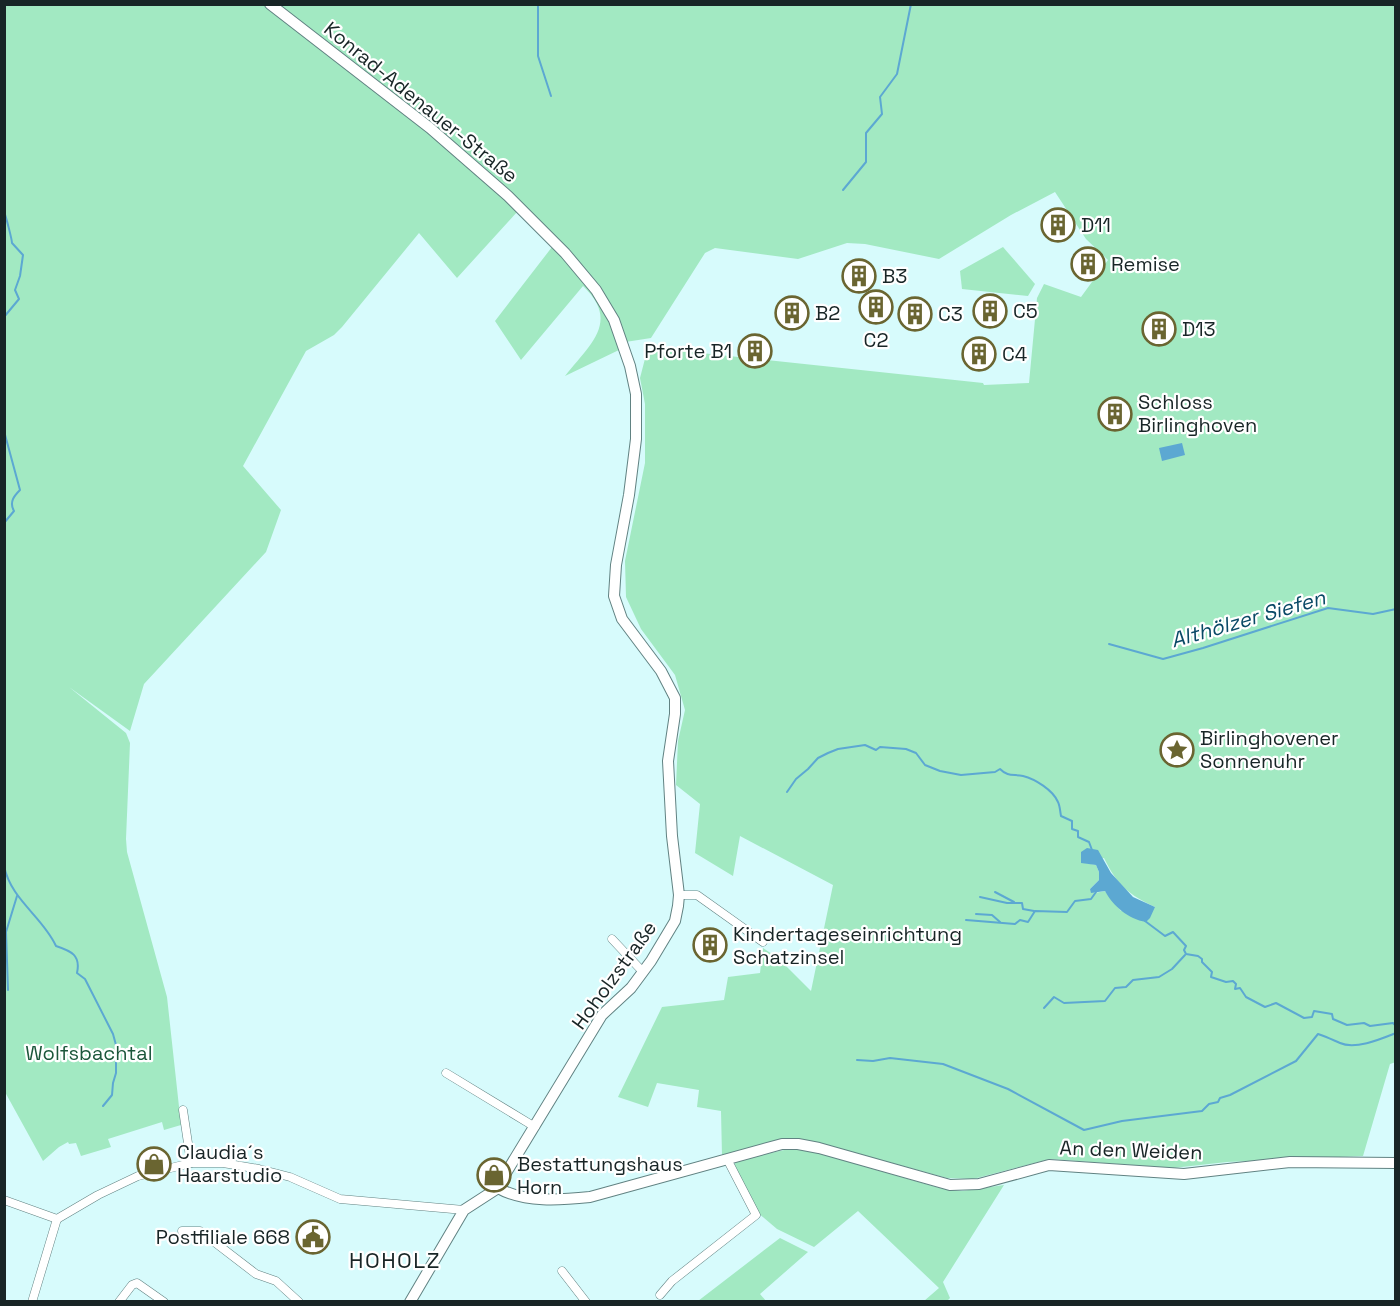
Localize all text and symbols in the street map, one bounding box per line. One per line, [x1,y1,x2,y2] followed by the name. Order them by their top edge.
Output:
[319,16,523,188] street label: Konrad-Adenauer-Straße
[1040,207,1076,243] building icon: D11
[1081,212,1111,238] place label: D11
[1070,246,1106,282] building icon: Remise
[1111,251,1180,277] place label: Remise
[841,258,877,294] building icon: B3
[882,263,907,289] place label: B3
[858,289,894,325] building icon: C2
[972,293,1008,329] building icon: C5
[774,295,810,331] building icon: B2
[897,296,933,332] building icon: C3
[1013,298,1038,324] place label: C5
[815,300,840,326] place label: B2
[938,301,963,327] place label: C3
[1141,311,1177,347] building icon: D13
[1182,316,1216,342] place label: D13
[864,327,888,353] place label: C2
[737,333,773,369] building icon: Pforte B1
[961,336,997,372] building icon: C4
[644,338,732,364] place label: Pforte B1
[1002,341,1027,367] place label: C4
[1138,389,1257,438] place label: Schloss Birlinghoven
[1097,396,1133,432] building icon: Schloss Birlinghoven
[1168,583,1329,653] water label: Althölzer Siefen
[1200,725,1339,774] place label: Birlinghovener Sonnenuhr
[1159,732,1195,768] place icon: Birlinghovener Sonnenuhr
[566,916,662,1034] street label: Hoholzstraße
[733,921,962,970] place label: Kindertageseinrichtung Schatzinsel
[692,927,728,963] building icon: Kindertageseinrichtung Schatzinsel
[25,1040,153,1066] park label: Wolfsbachtal
[1059,1135,1203,1165] street label: An den Weiden
[177,1139,282,1188] place label: Claudia´s Haarstudio
[136,1146,172,1182] shop icon: Claudia´s Haarstudio
[517,1151,683,1200] place label: Bestattungshaus Horn
[476,1157,512,1193] shop icon: Bestattungshaus Horn
[295,1219,331,1255] public building icon: Postfiliale 668
[156,1224,290,1250] place label: Postfiliale 668
[349,1246,441,1274] district label: HOHOLZ

